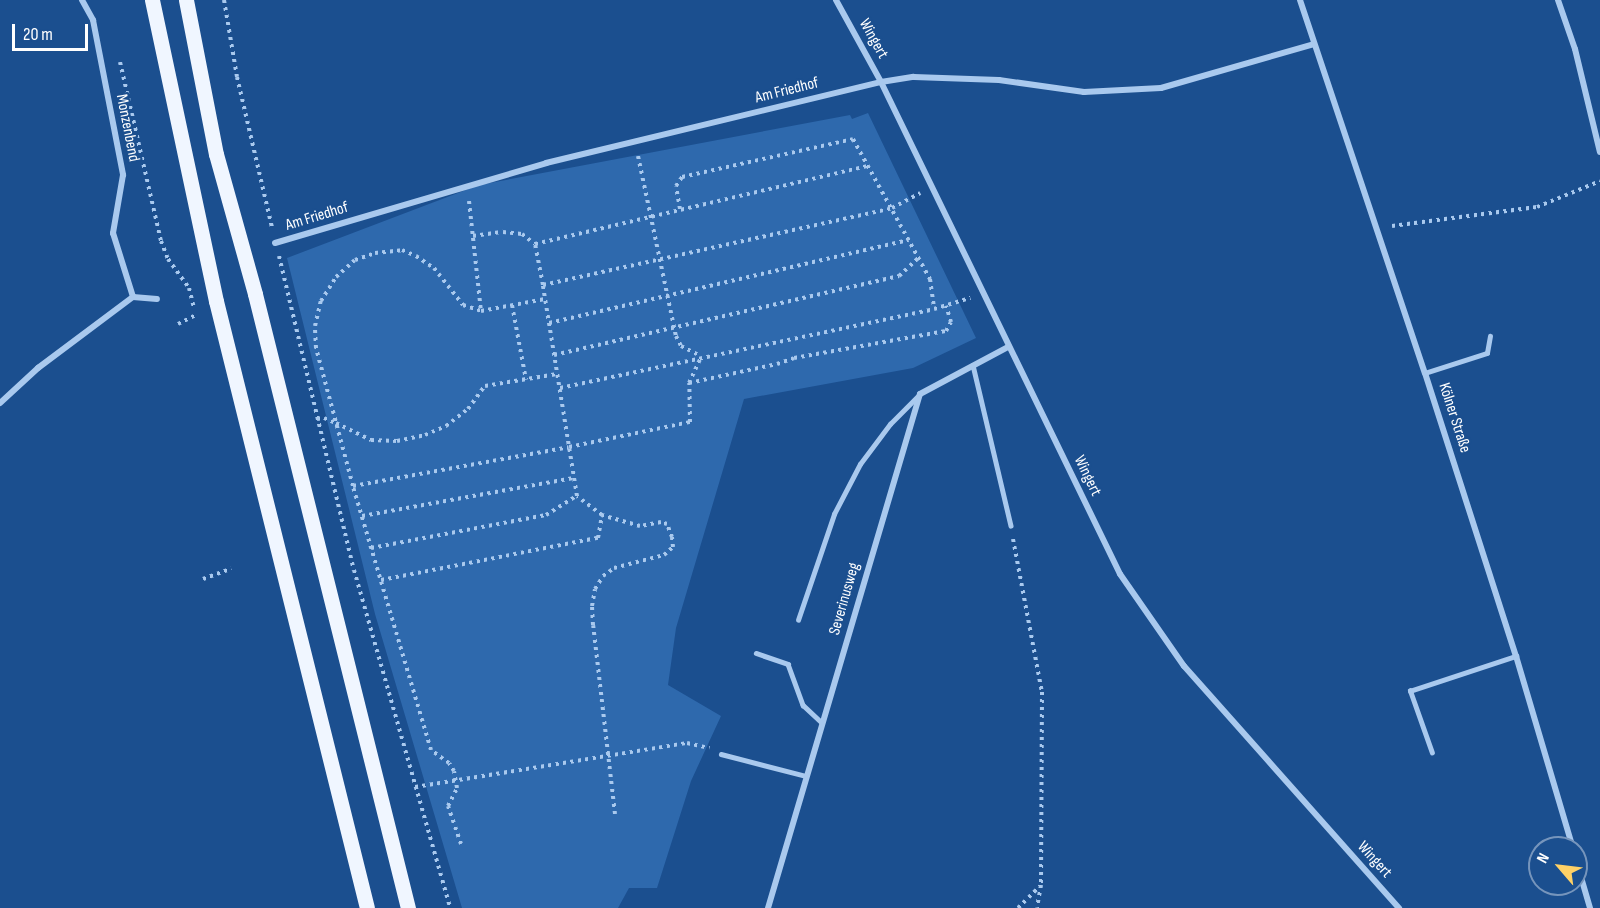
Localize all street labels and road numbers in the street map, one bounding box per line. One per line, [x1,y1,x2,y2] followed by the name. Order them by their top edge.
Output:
[854,16,892,62] street label: Wingert
[753,74,821,108] street label: Am Friedhof
[111,93,143,163] street label: Monzenbend
[283,198,351,236] street label: Am Friedhof
[1434,381,1474,455] street label: Kölner Straße
[1069,453,1105,499] street label: Wingert
[826,561,864,637] street label: Severinusweg
[1353,838,1395,882] street label: Wingert

